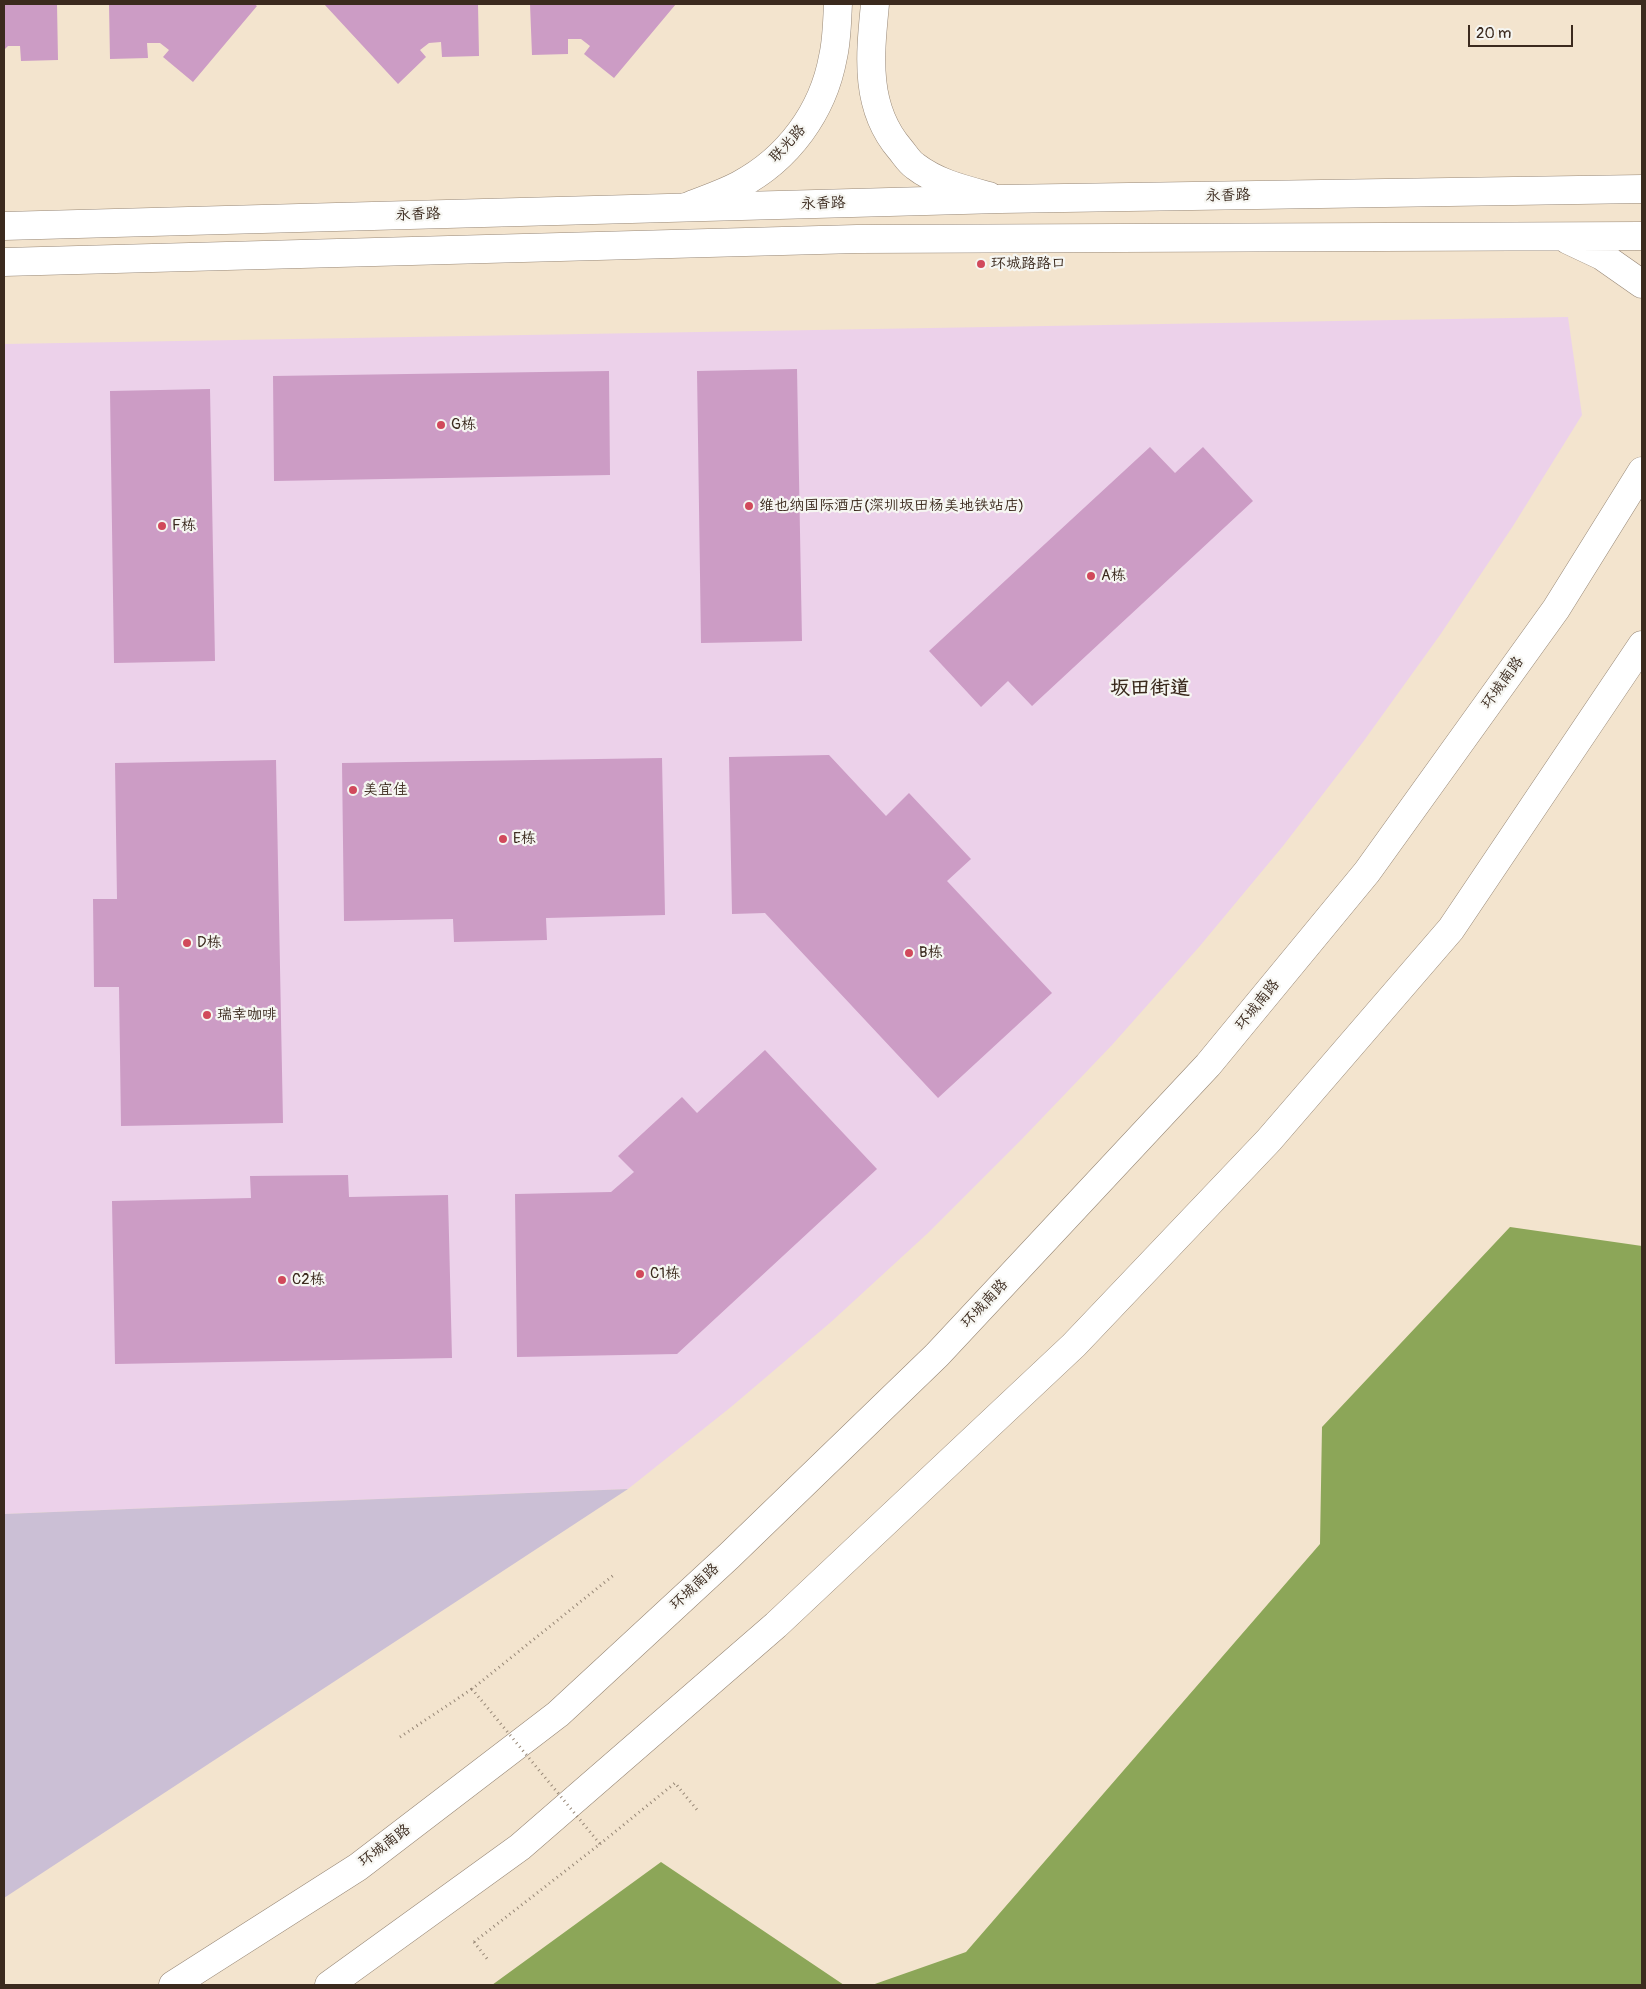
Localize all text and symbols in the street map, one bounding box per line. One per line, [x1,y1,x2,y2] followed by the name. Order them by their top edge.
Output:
[1471,15,1576,47] scale bar
[1476,24,1511,43] text: 20 m
[766,121,810,167] street label: 联光路
[1205,187,1251,205] street label: 永香路
[800,194,846,214] street label: 永香路
[395,205,441,225] street label: 永香路
[991,255,1066,273] place label: 环城路路口
[975,258,987,270] marker: 环城路路口
[451,416,476,434] place label: G栋
[435,419,447,431] marker: G栋
[759,497,1024,515] place label: 维也纳国际酒店(深圳坂田杨美地铁站店)
[743,500,755,512] marker: 维也纳国际酒店(深圳坂田杨美地铁站店)
[172,517,196,535] place label: F栋
[156,520,168,532] marker: F栋
[1101,567,1126,585] place label: A栋
[1085,570,1097,582] marker: A栋
[1478,653,1528,713] street label: 环城南路
[1110,677,1190,701] district label: 坂田街道
[363,781,408,799] place label: 美宜佳
[347,784,359,796] marker: 美宜佳
[513,830,536,848] place label: E栋
[497,833,509,845] marker: E栋
[197,934,221,952] place label: D栋
[181,937,193,949] marker: D栋
[919,944,942,962] place label: B栋
[903,947,915,959] marker: B栋
[1232,976,1284,1034] street label: 环城南路
[217,1006,277,1024] place label: 瑞幸咖啡
[201,1009,213,1021] marker: 瑞幸咖啡
[650,1265,680,1283] place label: C1栋
[634,1268,646,1280] marker: C1栋
[292,1271,325,1289] place label: C2栋
[276,1274,288,1286] marker: C2栋
[958,1276,1012,1332] street label: 环城南路
[667,1560,723,1614] street label: 环城南路
[356,1821,414,1871] street label: 环城南路

